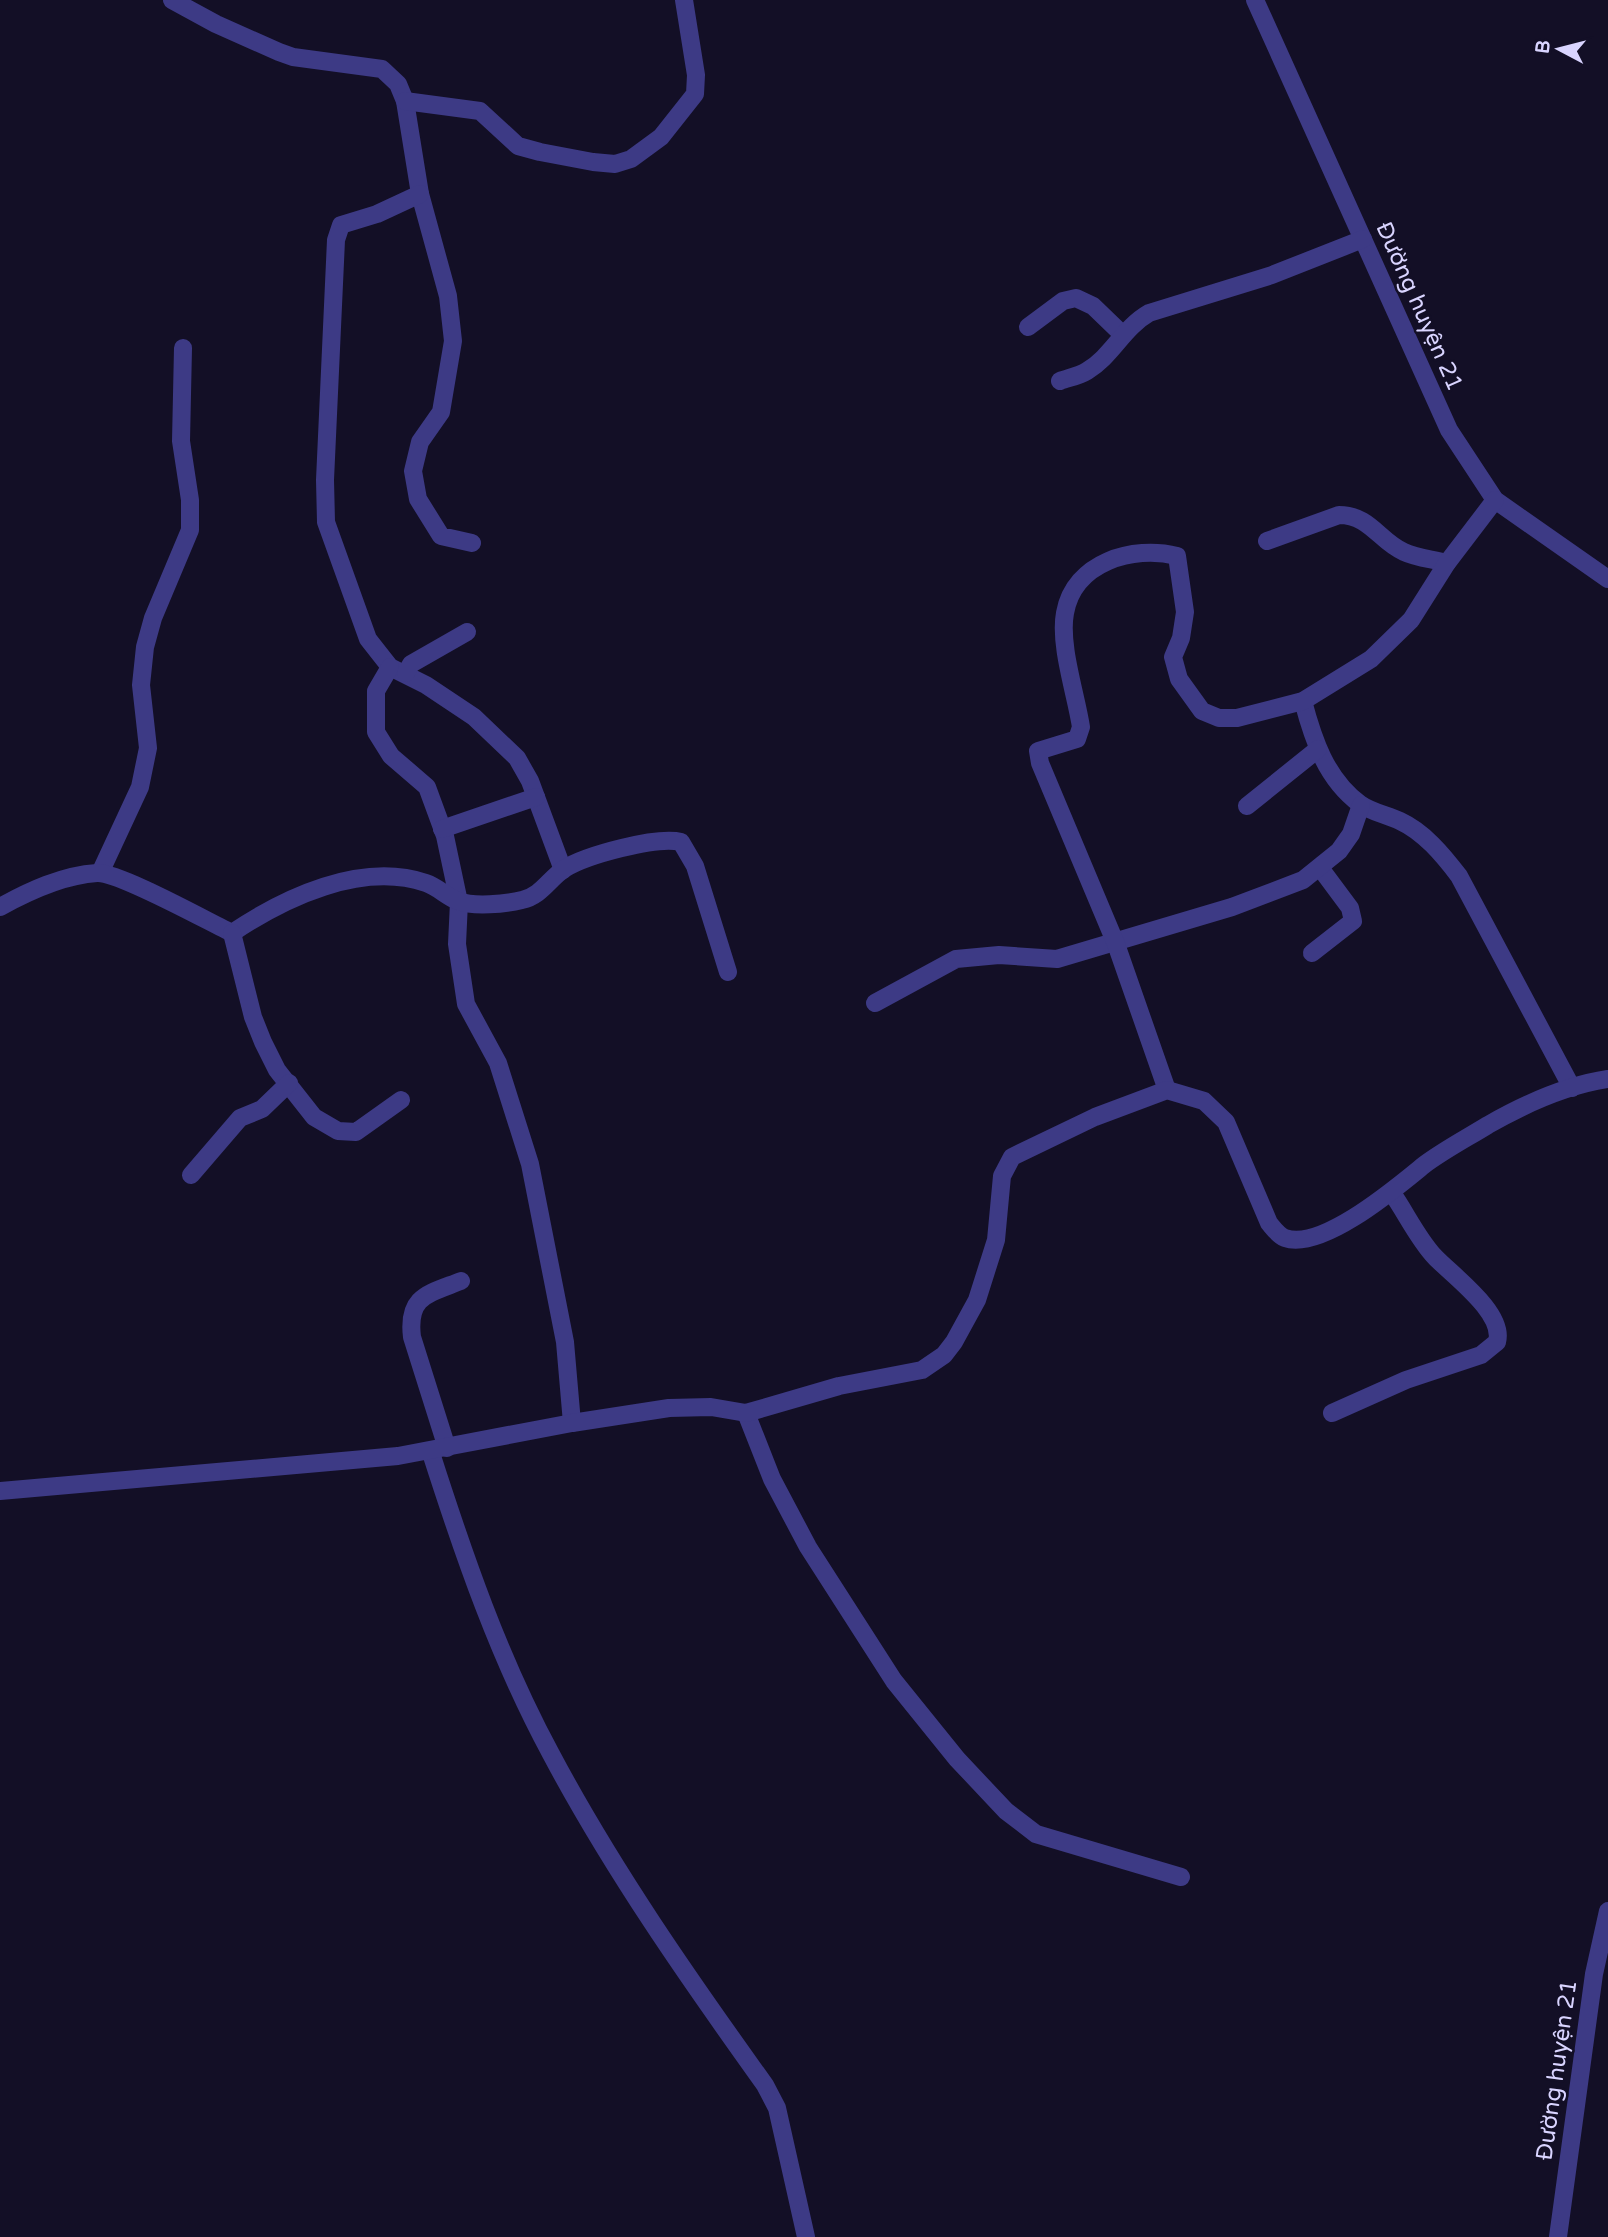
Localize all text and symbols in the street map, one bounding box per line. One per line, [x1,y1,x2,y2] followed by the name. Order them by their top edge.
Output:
[1524,14,1594,84] north arrow
[1531,39,1555,55] text: B
[1369,218,1469,395] street label: Đường huyện 21
[1530,1978,1584,2162] street label: Đường huyện 21

